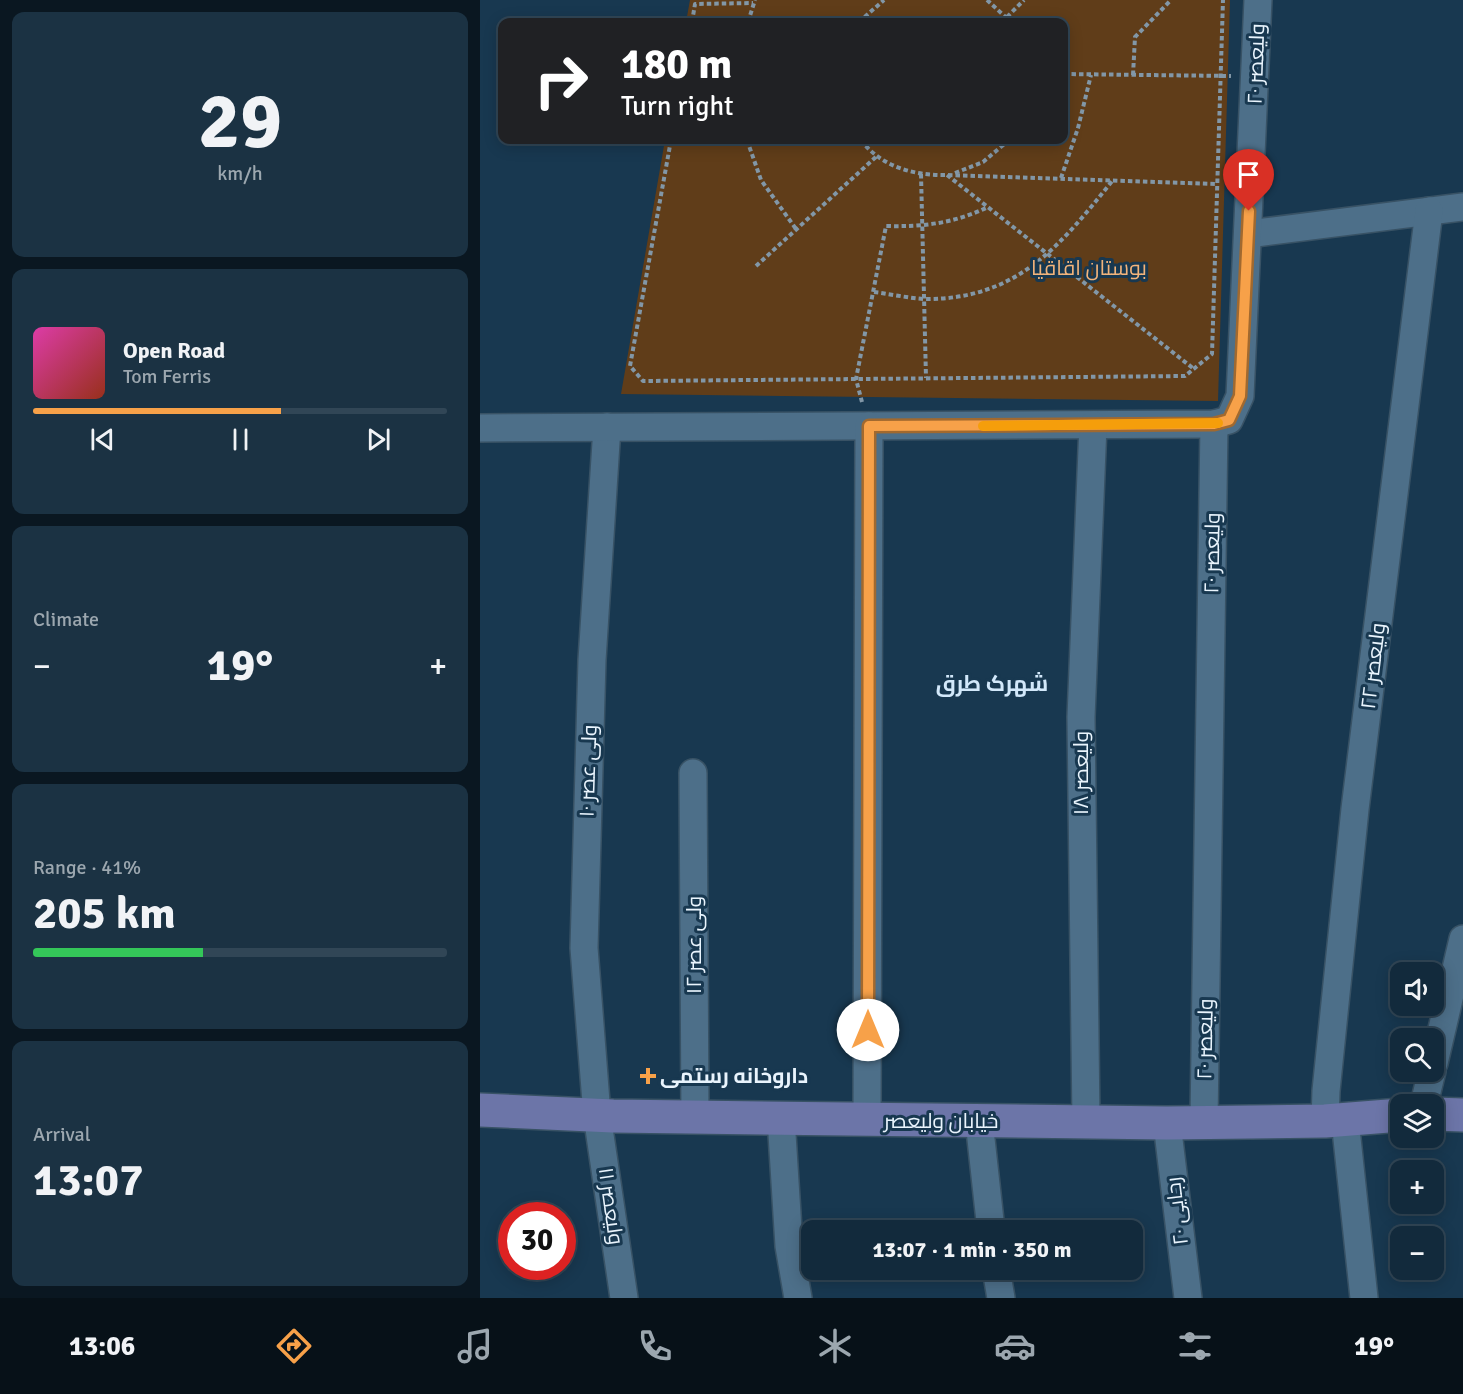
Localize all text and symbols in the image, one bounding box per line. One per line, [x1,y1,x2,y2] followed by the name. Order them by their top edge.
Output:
[1242,23,1270,105] street label: ولیعصر ۲۰
[621,39,732,90] text: 180 m
[522,42,600,120] icon: right
[198,74,282,170] text: 29
[621,90,734,123] text: Turn right
[1223,149,1274,211] pin
[1232,158,1265,191] icon: arrive
[217,161,263,186] text: km/h
[1031,255,1147,281] park label: بوستان اقاقیا
[123,337,225,364] text: Open Road
[123,364,211,389] text: Tom Ferris
[86,423,119,456] icon: previous
[224,423,257,456] icon: pause
[362,423,395,456] icon: next
[1198,512,1226,594] street label: ولیعصر ۲۰
[33,607,99,632] text: Climate
[1355,621,1391,711] street label: ولیعصر ۲۲
[207,638,273,693] text: 19°
[33,646,51,687] text: −
[429,646,447,687] text: +
[936,670,1048,697] district label: شهرک طرق
[573,724,603,818] street label: ولی عصر ۱۰
[1068,731,1094,815] street label: ولیعصر ۱۸
[33,855,141,880] text: Range · 41%
[33,886,176,941] text: 205 km
[681,896,707,994] street label: ولی عصر ۱۲
[1390,962,1444,1280] map controls
[1390,962,1444,1016] button: sound
[836,998,900,1062] position arrow
[1191,998,1219,1080] street label: ولیعصر ۲۰
[1390,1028,1444,1082] button: search
[660,1063,808,1089] place label: داروخانه رستمی
[641,1069,655,1083] marker: داروخانه رستمی
[1390,1094,1444,1148] button: layers
[883,1108,998,1134] street label: خیابان ولیعصر
[33,1122,91,1147] text: Arrival
[33,1153,143,1208] text: 13:07
[1390,1160,1444,1214] button: +
[593,1166,629,1246] street label: ولیعصر ۱۱
[1160,1175,1194,1247] street label: رجایی ۲۰
[498,1202,576,1280] speed limit sign: 30
[1390,1226,1444,1280] button: −
[872,1236,1072,1263] text: 13:07 · 1 min · 350 m
[273,1325,315,1367] icon: directions
[454,1325,496,1367] icon: music
[634,1325,676,1367] icon: phone
[814,1325,856,1367] icon: climate
[994,1325,1036,1367] icon: car
[1174,1325,1216,1367] icon: filters
[69,1330,135,1363] text: 13:06
[1354,1330,1394,1363] text: 19°

